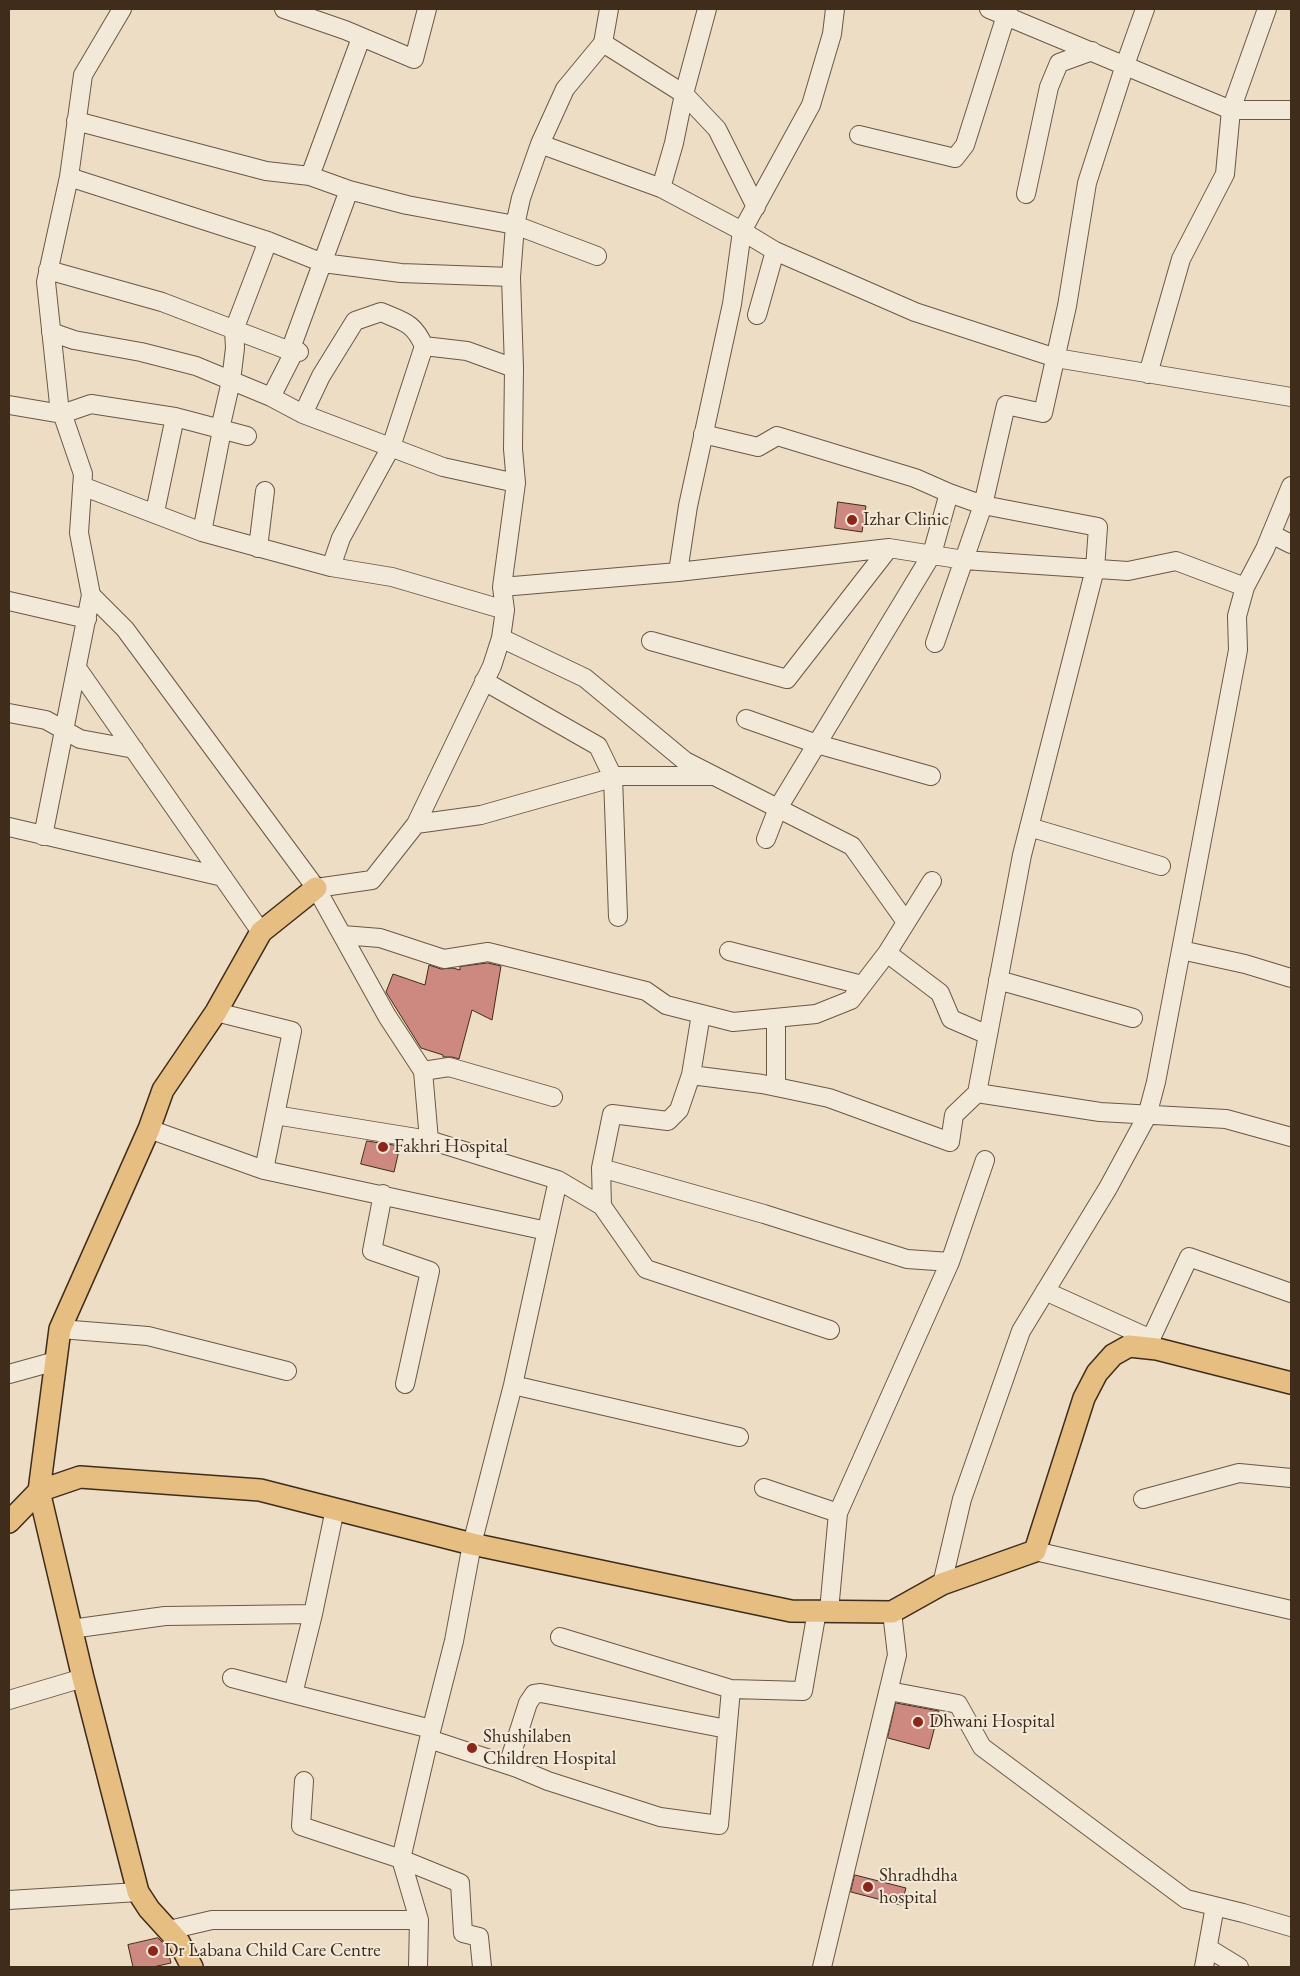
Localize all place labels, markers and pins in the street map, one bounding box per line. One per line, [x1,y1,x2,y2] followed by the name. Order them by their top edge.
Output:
[863,509,949,531] place label: Izhar Clinic
[845,513,859,527] marker: Izhar Clinic
[394,1136,508,1158] place label: Fakhri Hospital
[376,1140,390,1154] marker: Fakhri Hospital
[929,1711,1055,1733] place label: Dhwani Hospital
[911,1715,925,1729] marker: Dhwani Hospital
[483,1726,616,1770] place label: Shushilaben Children Hospital
[465,1741,479,1755] marker: Shushilaben Children Hospital
[879,1865,958,1909] place label: Shradhdha hospital
[861,1880,875,1894] marker: Shradhdha hospital
[164,1940,381,1962] place label: Dr Labana Child Care Centre
[146,1944,160,1958] marker: Dr Labana Child Care Centre

